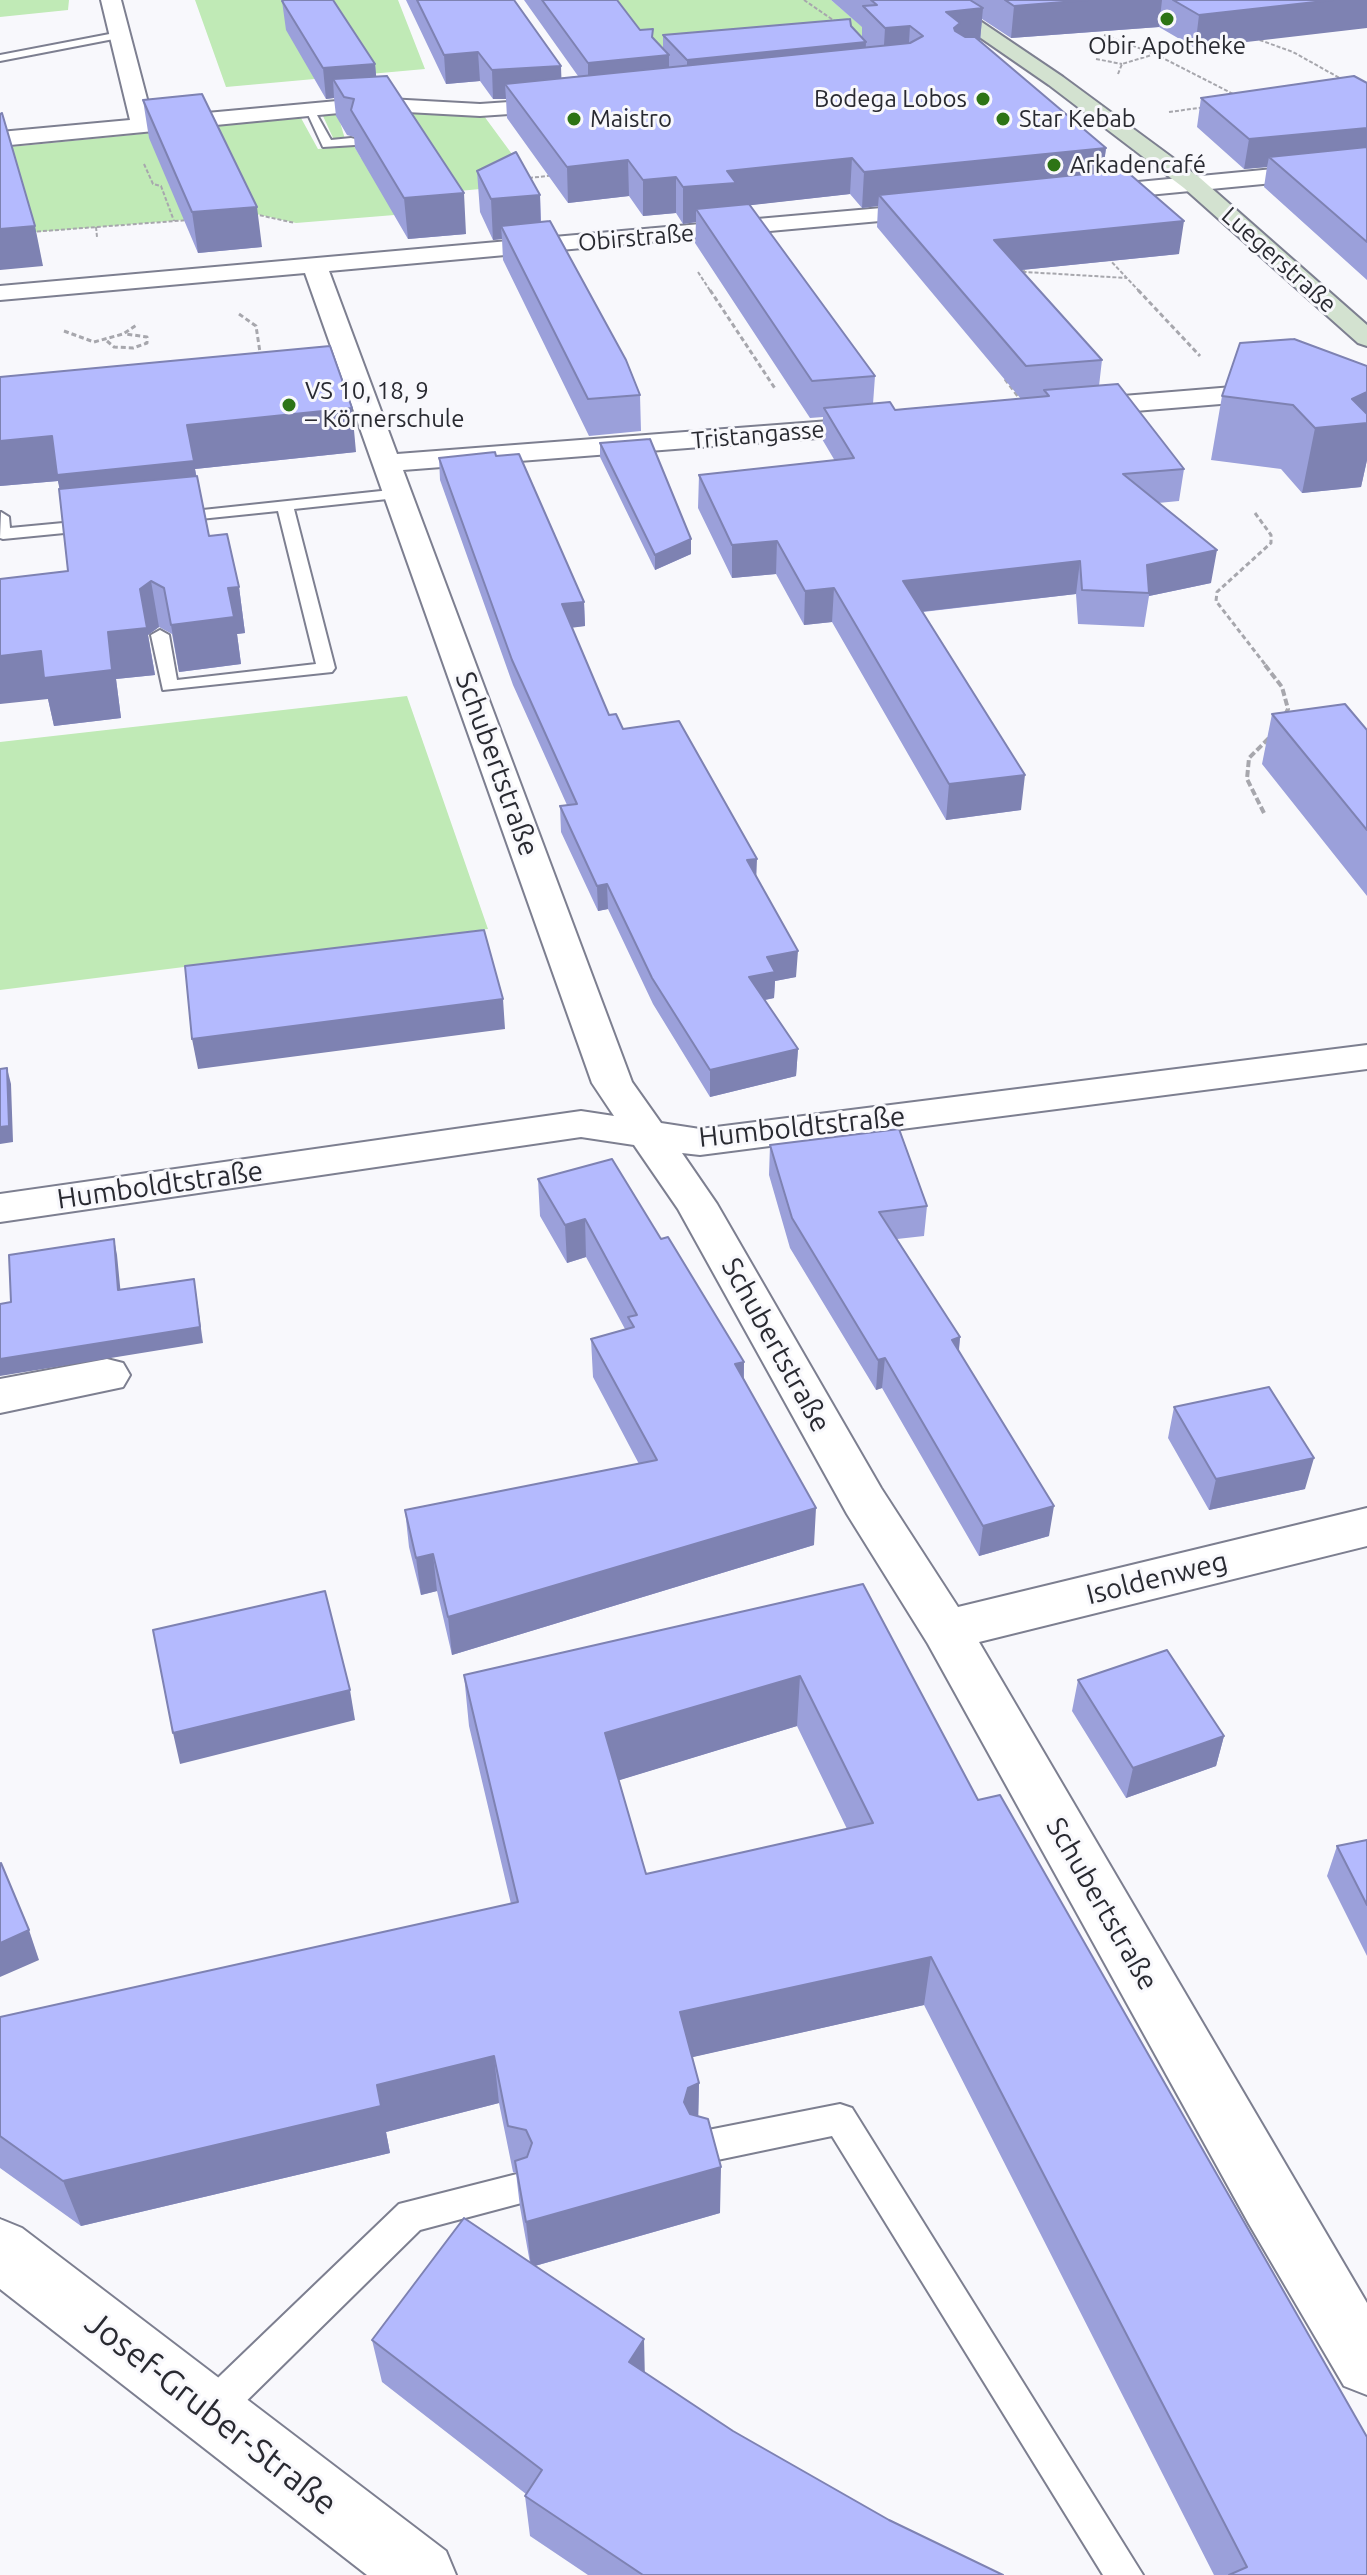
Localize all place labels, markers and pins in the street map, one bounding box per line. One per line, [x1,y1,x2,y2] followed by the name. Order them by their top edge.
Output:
[1158,10,1176,28] marker: Obir Apotheke
[1088,32,1246,60] place label: Obir Apotheke
[814,85,967,113] place label: Bodega Lobos
[974,90,992,108] marker: Bodega Lobos
[590,105,672,133] place label: Maistro
[1019,105,1136,133] place label: Star Kebab
[565,110,583,128] marker: Maistro
[994,110,1012,128] marker: Star Kebab
[1070,151,1206,179] place label: Arkadencafé
[1045,156,1063,174] marker: Arkadencafé
[305,377,464,433] place label: VS 10, 18, 9 – Körnerschule
[280,396,298,414] marker: VS 10, 18, 9 – Körnerschule

